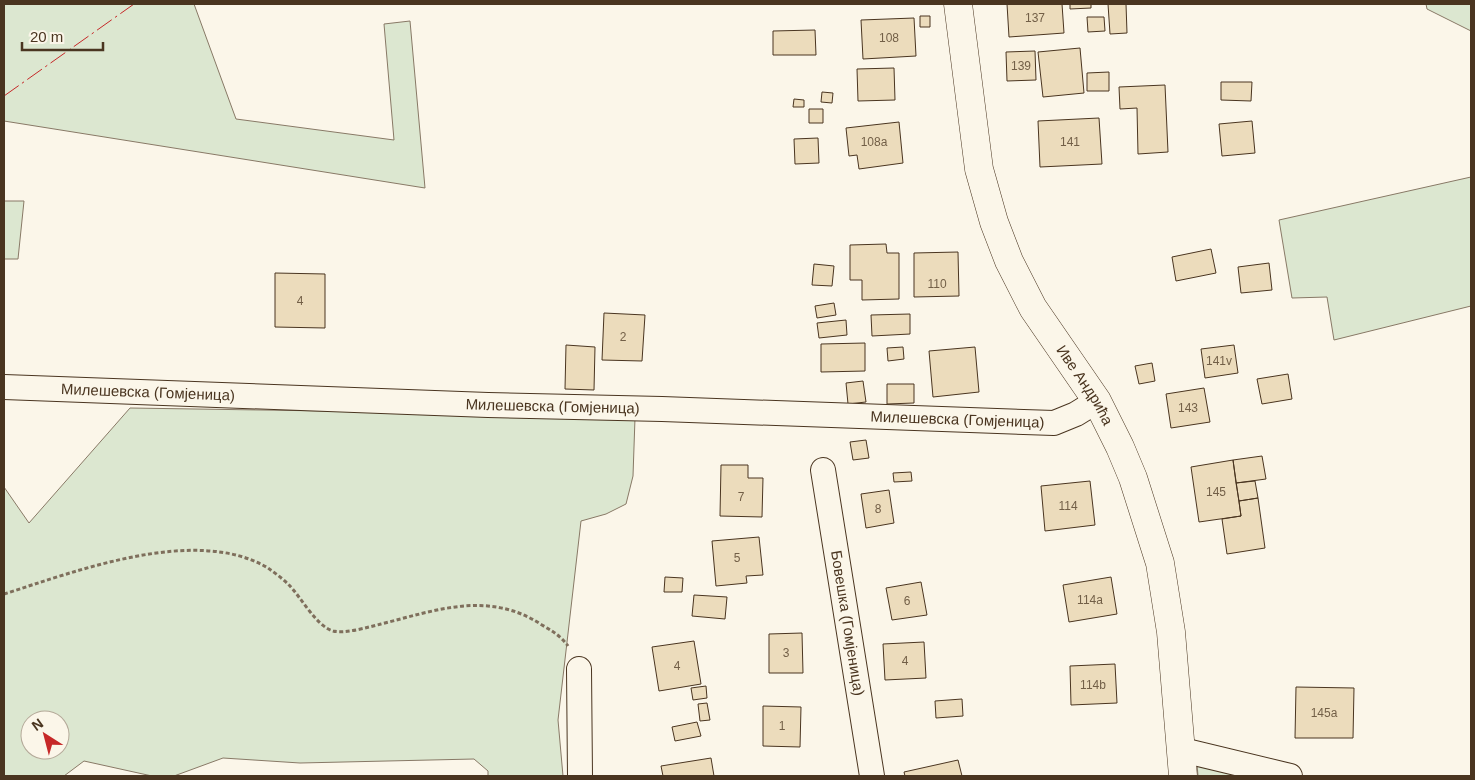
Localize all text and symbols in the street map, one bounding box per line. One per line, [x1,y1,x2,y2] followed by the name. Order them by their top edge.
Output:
[1025,11,1045,25] house number: 137
[22,20,104,52] scale bar
[30,28,63,45] text: 20 m
[879,31,899,45] house number: 108
[1011,59,1031,73] house number: 139
[861,135,888,149] house number: 108a
[1060,135,1080,149] house number: 141
[927,277,947,291] house number: 110
[297,294,304,308] house number: 4
[620,330,627,344] house number: 2
[1053,342,1117,428] street label: Иве Андрића
[1206,354,1232,368] house number: 141v
[61,380,235,404] street label: Милешевска (Гомјеница)
[465,395,640,416] street label: Милешевска (Гомјеница)
[1178,401,1198,415] house number: 143
[870,407,1045,431] street label: Милешевска (Гомјеница)
[1206,485,1226,499] house number: 145
[738,490,745,504] house number: 7
[1058,499,1078,513] house number: 114
[875,502,882,516] house number: 8
[828,549,868,697] street label: Бовешка (Гомјеница)
[734,551,741,565] house number: 5
[1077,593,1103,607] house number: 114a
[904,594,911,608] house number: 6
[783,646,790,660] house number: 3
[902,654,909,668] house number: 4
[674,659,681,673] house number: 4
[1080,678,1106,692] house number: 114b
[1311,706,1338,720] house number: 145a
[20,710,70,760] north arrow
[29,715,46,734] text: N
[779,719,786,733] house number: 1

